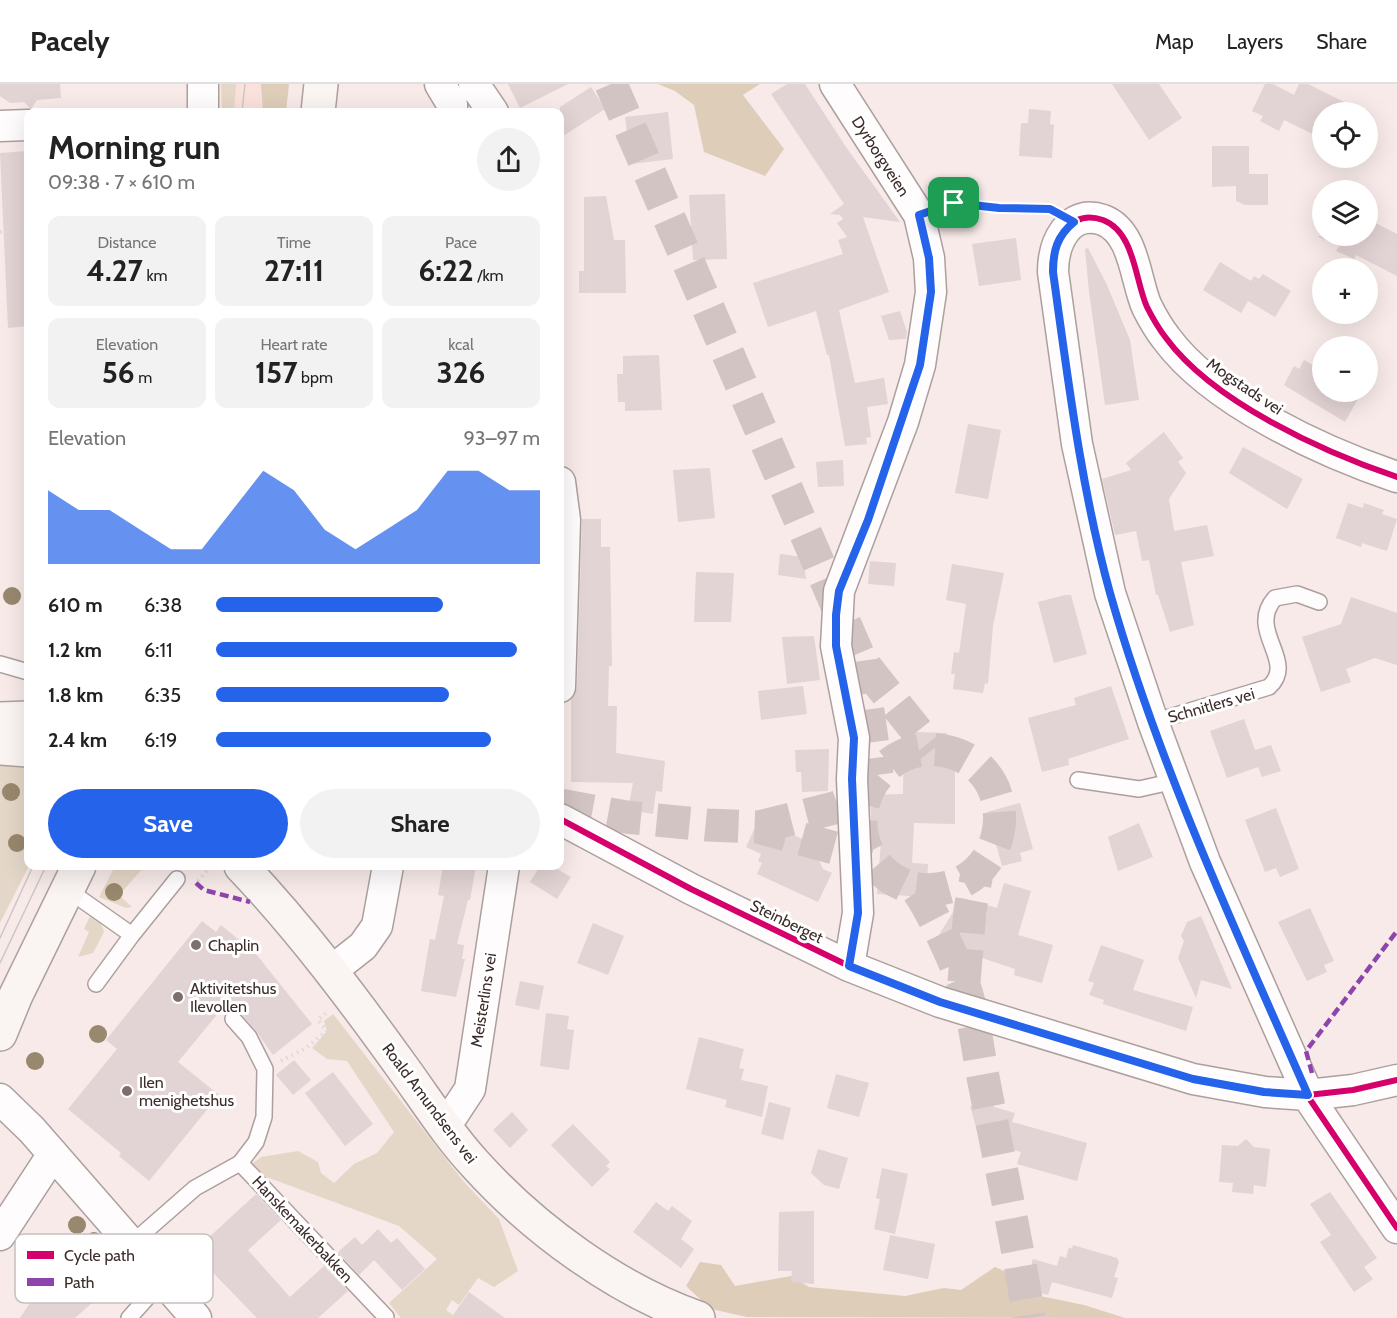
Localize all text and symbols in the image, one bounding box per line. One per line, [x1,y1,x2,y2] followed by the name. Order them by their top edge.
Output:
[30,24,110,58] text: Pacely
[1155,29,1194,54] text: Map
[1227,29,1283,54] text: Layers
[1316,29,1367,54] text: Share
[1312,102,1378,402] map controls
[1312,102,1378,168] button: locate
[848,113,914,200] street label: Dyrborgveien
[48,127,220,167] text: Morning run
[477,128,540,191] button: share
[48,170,195,194] text: 09:38 · 7 × 610 m
[928,177,979,228] pin
[1312,180,1378,246] button: layers
[937,186,970,219] icon: arrive
[98,233,156,252] text: Distance
[277,233,311,252] text: Time
[445,233,477,252] text: Pace
[86,252,143,289] text: 4.27
[264,252,324,289] text: 27:11
[418,252,474,289] text: 6:22
[1312,258,1378,324] button: +
[143,266,168,285] text: km
[474,266,504,285] text: /km
[96,335,158,354] text: Elevation
[261,335,327,354] text: Heart rate
[448,335,474,354] text: kcal
[1312,336,1378,402] button: −
[102,354,135,391] text: 56
[255,354,298,391] text: 157
[437,354,485,391] text: 326
[1203,354,1286,419] street label: Mogstads vei
[135,368,152,387] text: m
[298,368,333,387] text: bpm
[48,426,126,450] text: Elevation
[463,426,540,450] text: 93–97 m
[48,593,103,617] text: 610 m
[144,593,182,617] text: 6:38
[48,638,102,662] text: 1.2 km
[144,638,173,662] text: 6:11
[48,683,103,707] text: 1.8 km
[144,683,181,707] text: 6:35
[1166,684,1257,727] street label: Schnitlers vei
[48,728,107,752] text: 2.4 km
[144,728,177,752] text: 6:19
[48,789,288,858] button: Save
[300,789,540,858] button: Share
[747,896,827,947] street label: Steinberget
[208,936,259,955] place label: Chaplin
[189,938,203,952] marker: Chaplin
[467,952,500,1049] street label: Meisterlins vei
[190,979,277,1016] place label: Aktivitetshus Ilevollen
[171,990,185,1004] marker: Aktivitetshus Ilevollen
[378,1040,481,1167] street label: Roald Amundsens vei
[139,1073,234,1110] place label: Ilen menighetshus
[120,1084,134,1098] marker: Ilen menighetshus
[248,1172,357,1287] street label: Hanskemakerbakken
[15,1234,213,1303] legend
[64,1246,135,1265] text: Cycle path
[64,1273,95,1292] text: Path

